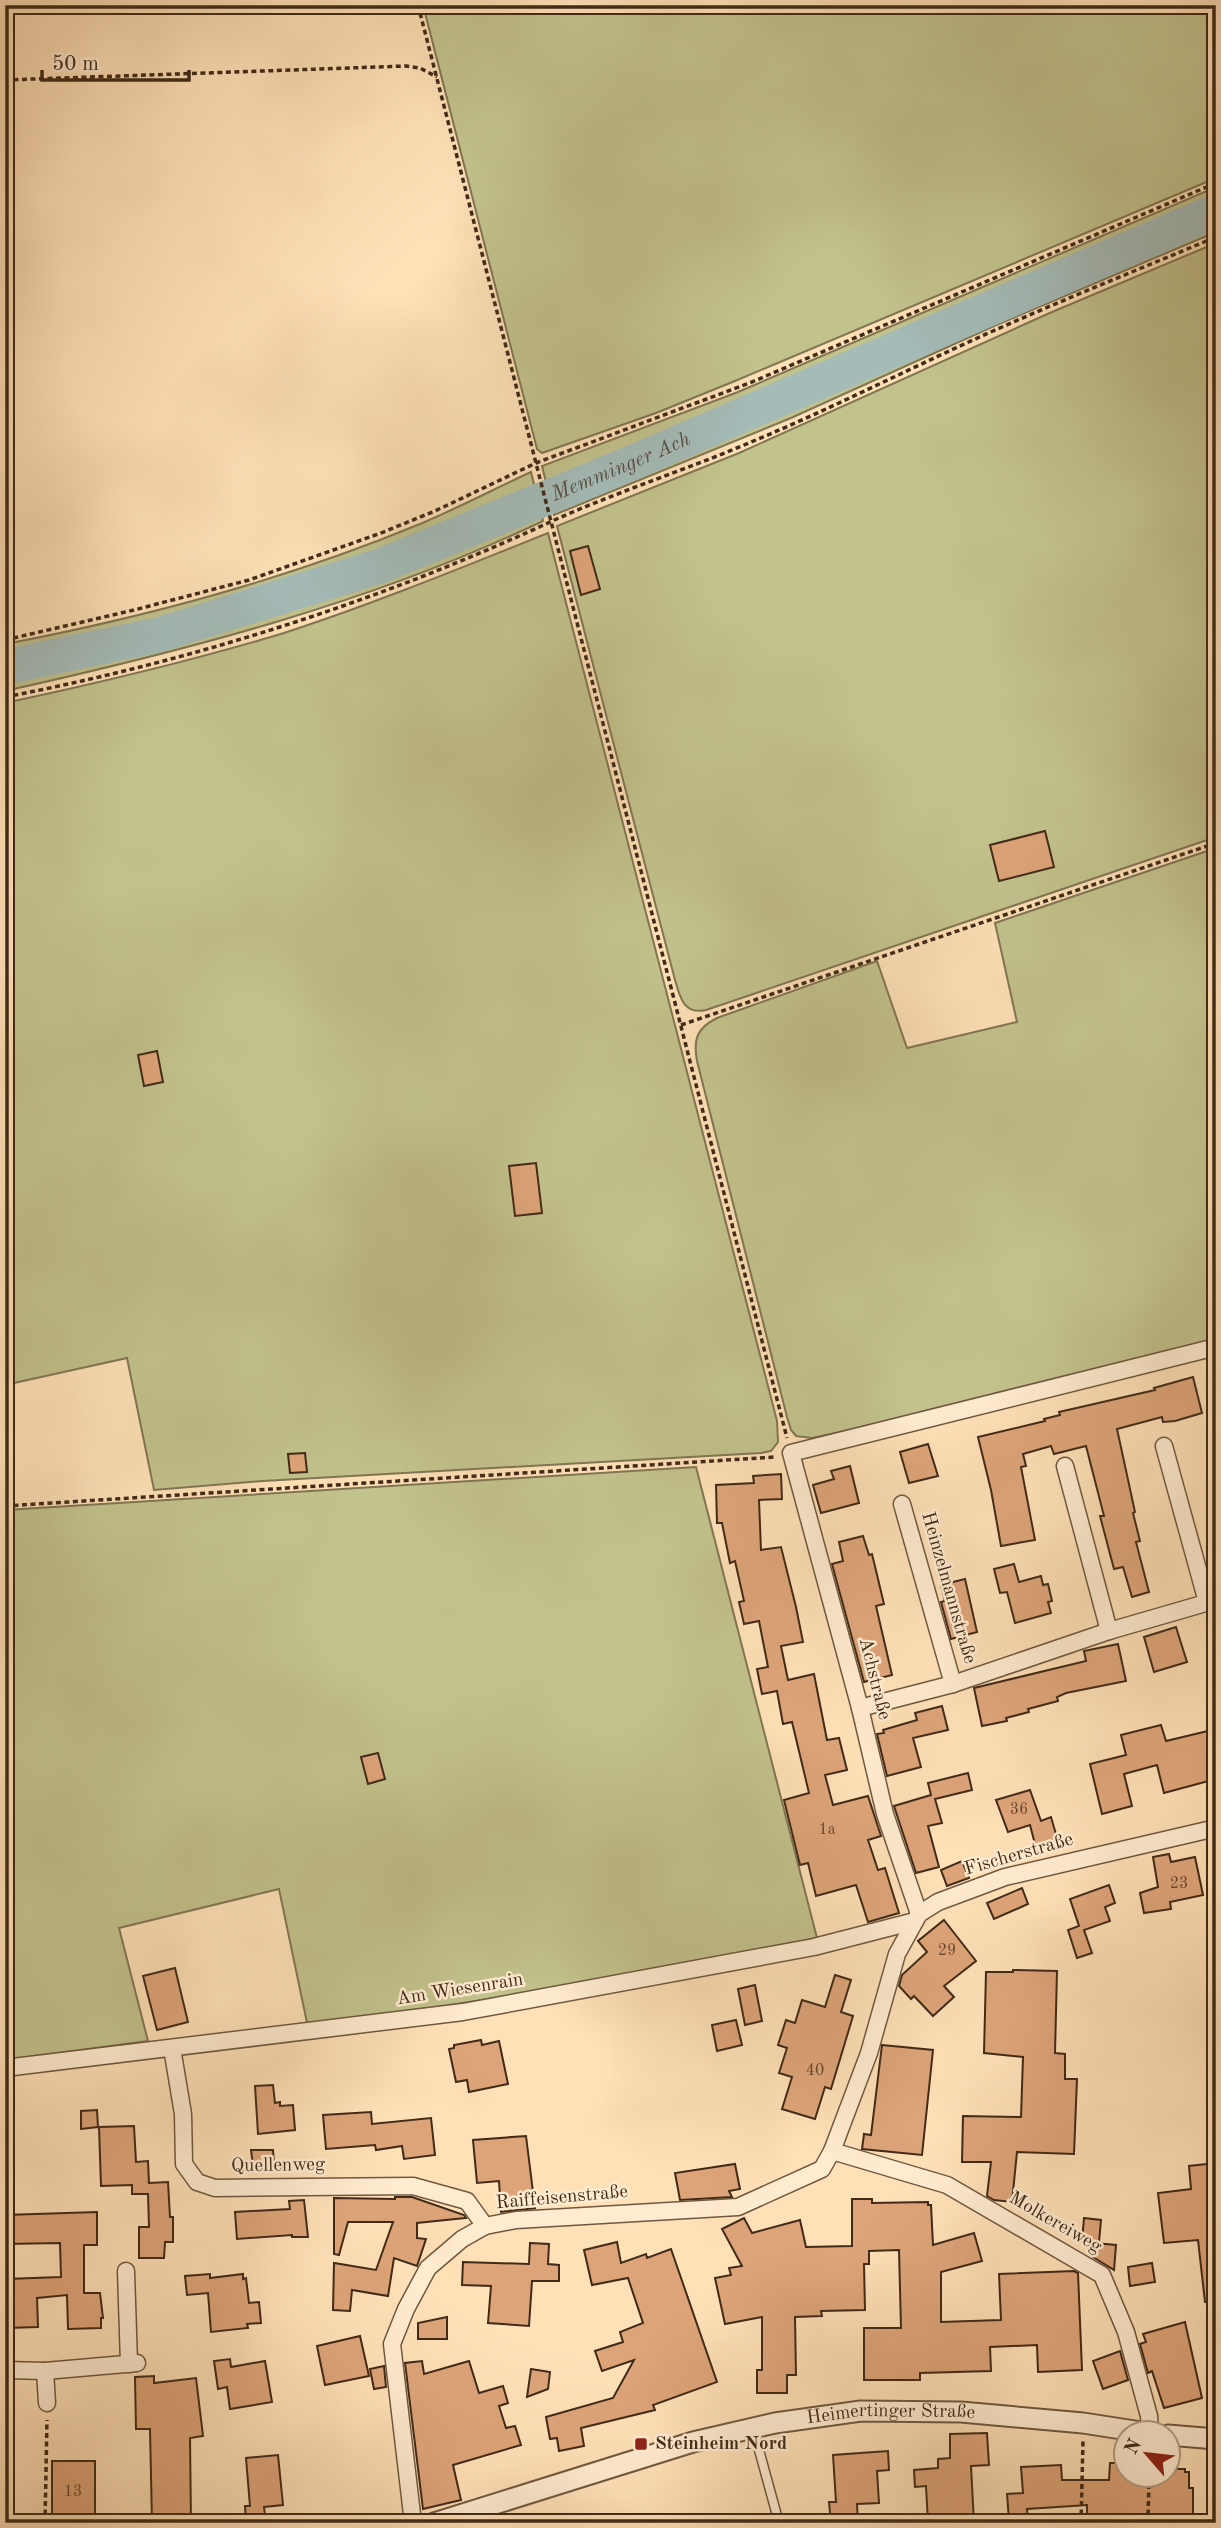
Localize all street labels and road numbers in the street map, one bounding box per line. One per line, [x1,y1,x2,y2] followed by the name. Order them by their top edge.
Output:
[917,1510,979,1666] street label: Heinzelmannstraße
[855,1636,893,1722] street label: Achstraße
[962,1830,1076,1880] street label: Fischerstraße
[395,1971,525,2009] street label: Am Wiesenrain
[231,2156,326,2176] street label: Quellenweg
[495,2183,629,2213] street label: Raiffeisenstraße
[1005,2189,1105,2257] street label: Molkereiweg
[805,2401,976,2428] street label: Heimertinger Straße

